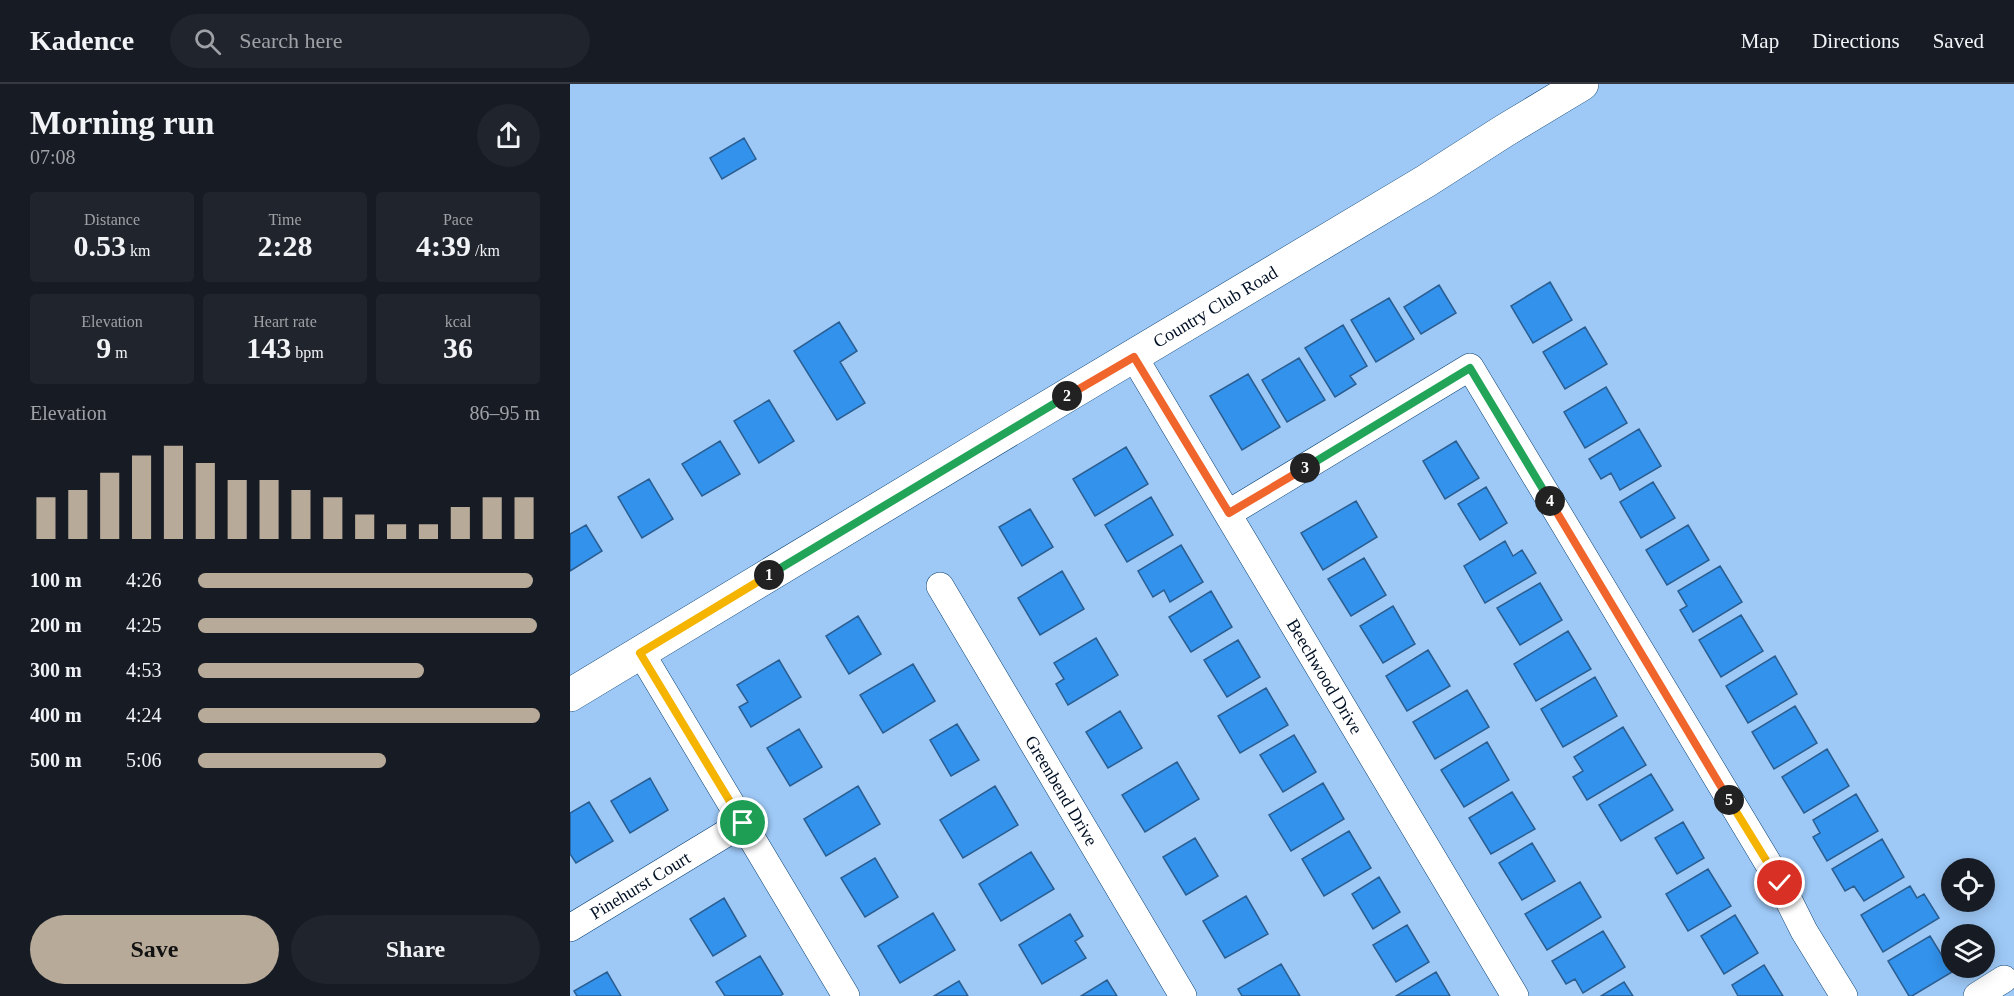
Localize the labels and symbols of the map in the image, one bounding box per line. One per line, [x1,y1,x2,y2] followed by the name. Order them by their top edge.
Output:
[1150,262,1281,352] street label: Country Club Road
[1052,381,1082,411] pin: 2
[1290,453,1320,483] pin: 3
[1535,486,1565,516] pin: 4
[754,560,784,590] pin: 1
[1282,615,1367,738] street label: Beechwood Drive
[1021,732,1102,849] street label: Greenbend Drive
[1714,785,1744,815] pin: 5
[717,797,768,848] pin
[586,847,694,923] street label: Pinehurst Court
[1754,857,1805,908] pin

